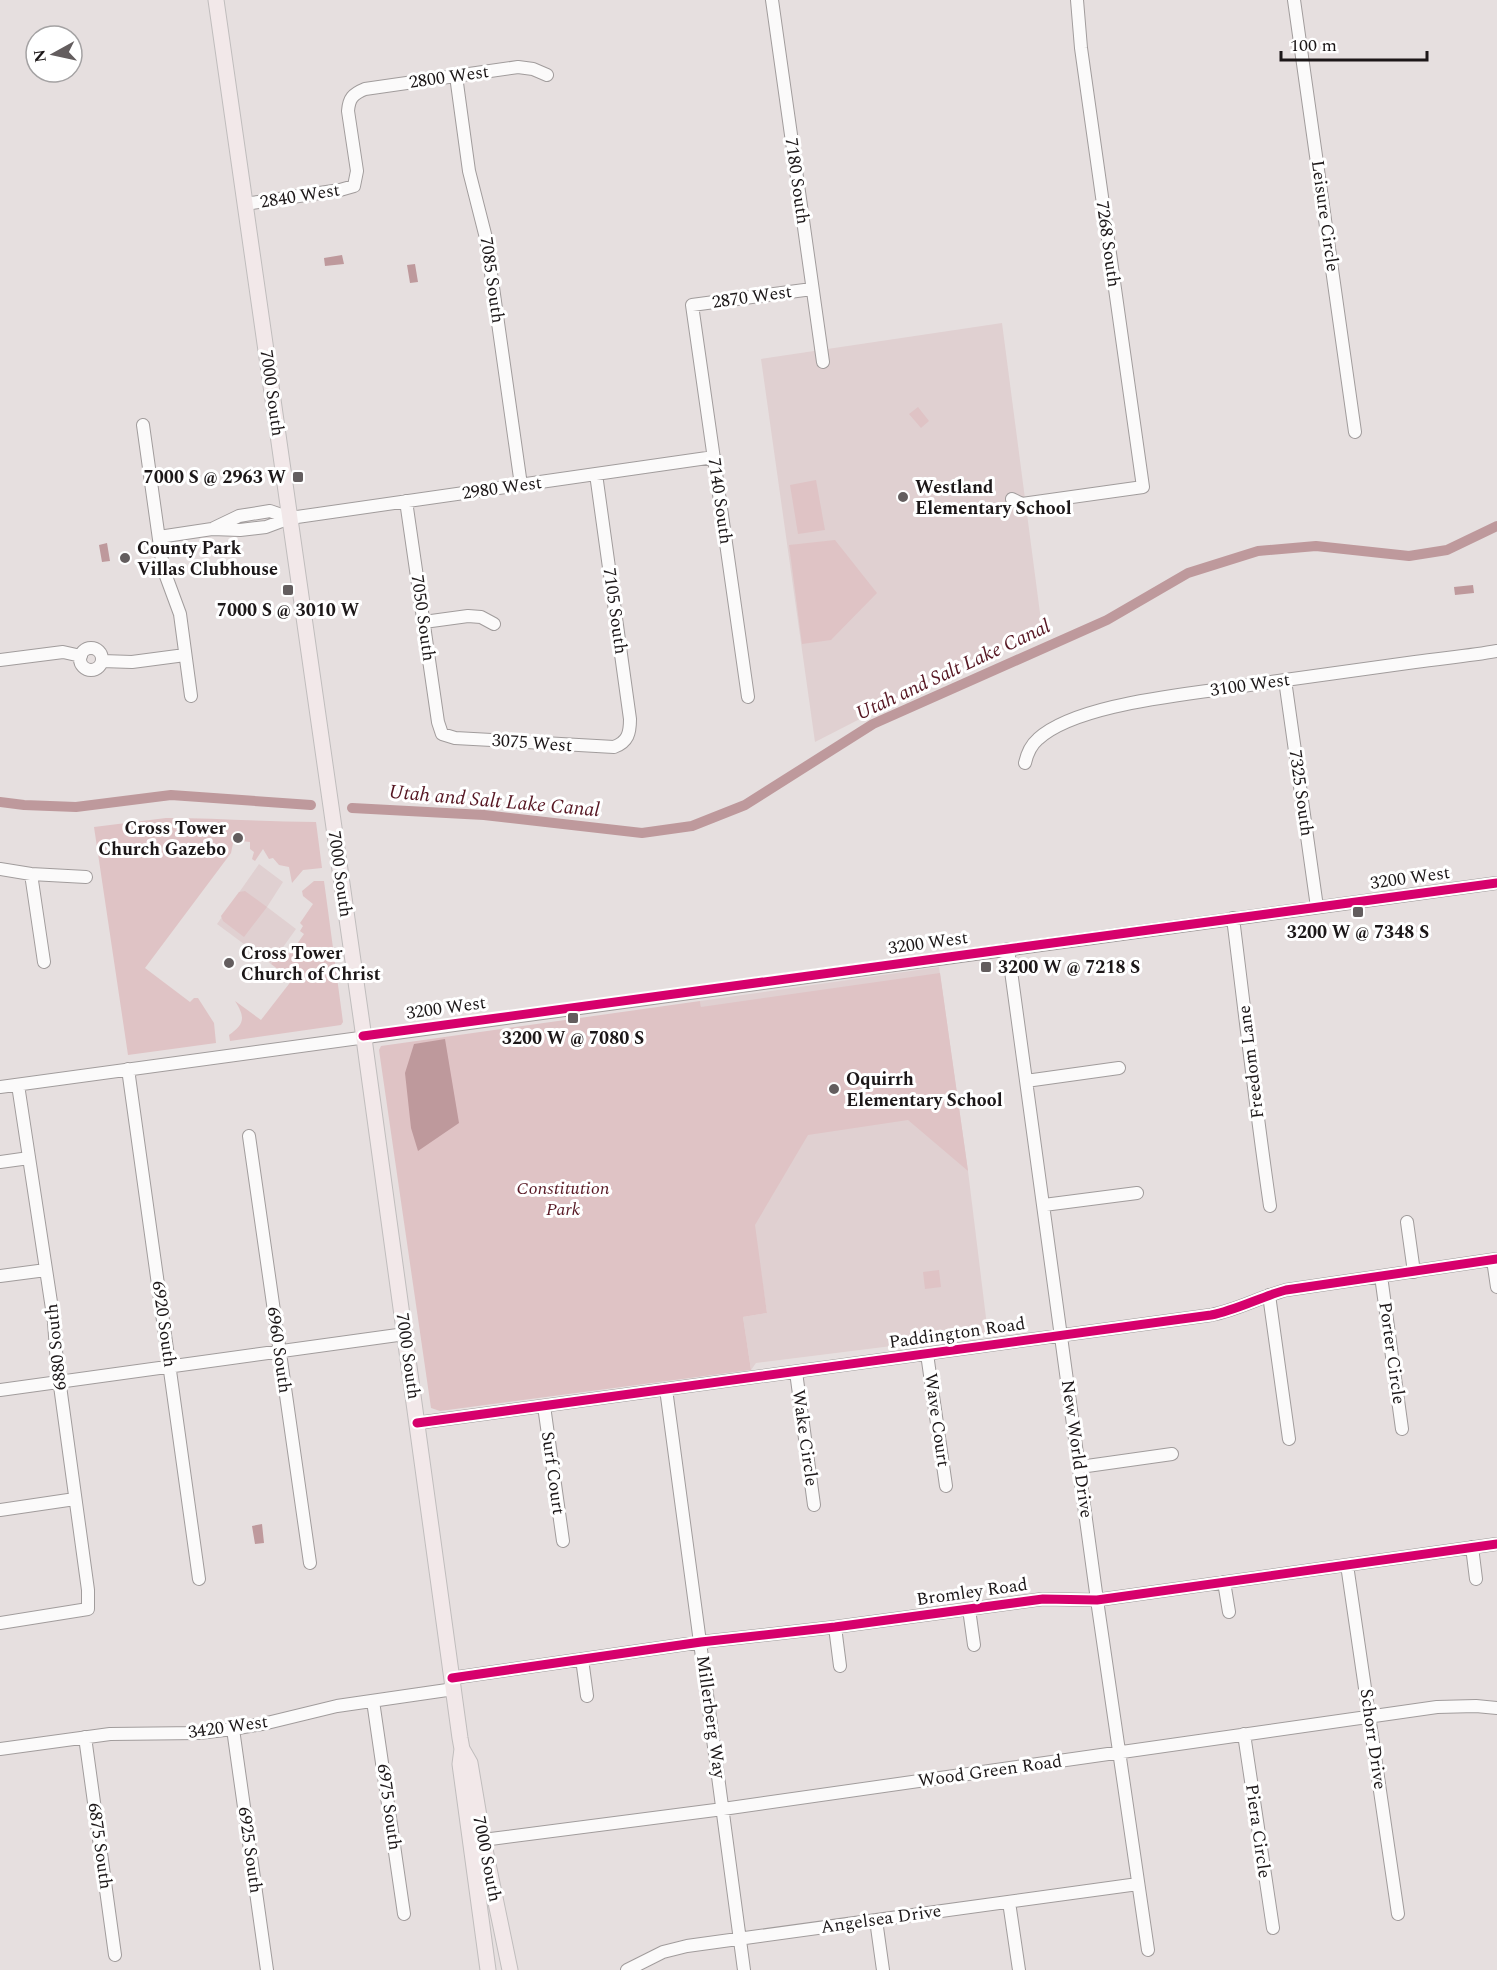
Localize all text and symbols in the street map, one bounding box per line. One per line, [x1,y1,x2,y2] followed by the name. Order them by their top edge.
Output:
[24,24,84,84] north arrow
[1281,24,1426,62] scale bar
[1290,32,1337,59] text: 100 m
[27,48,53,64] text: N
[407,58,491,96] street label: 2800 West
[778,136,816,226] street label: 7180 South
[1304,158,1346,274] street label: Leisure Circle
[258,176,342,216] street label: 2840 West
[1089,199,1127,289] street label: 7268 South
[473,235,511,325] street label: 7085 South
[710,278,794,316] street label: 2870 West
[253,348,291,438] street label: 7000 South
[701,456,739,546] street label: 7140 South
[144,464,286,491] place label: 7000 S @ 2963 W
[460,469,544,507] street label: 2980 West
[291,470,305,484] marker: 7000 S @ 2963 W
[915,474,1072,522] place label: Westland Elementary School
[896,490,910,504] marker: Westland Elementary School
[137,535,278,583] place label: County Park Villas Clubhouse
[118,551,132,565] marker: County Park Villas Clubhouse
[596,566,634,656] street label: 7105 South
[404,573,442,663] street label: 7050 South
[281,583,295,597] marker: 7000 S @ 3010 W
[217,597,359,624] place label: 7000 S @ 3010 W
[851,612,1055,728] water label: Utah and Salt Lake Canal
[1208,666,1292,704] street label: 3100 West
[491,727,573,759] street label: 3075 West
[1282,748,1320,838] street label: 7325 South
[387,777,601,825] water label: Utah and Salt Lake Canal
[98,815,226,863] place label: Cross Tower Church Gazebo
[321,829,359,919] street label: 7000 South
[231,831,245,845] marker: Cross Tower Church Gazebo
[1368,859,1452,897] street label: 3200 West
[1351,905,1365,919] marker: 3200 W @ 7348 S
[1287,919,1429,946] place label: 3200 W @ 7348 S
[886,924,970,962] street label: 3200 West
[241,940,381,988] place label: Cross Tower Church of Christ
[998,954,1140,981] place label: 3200 W @ 7218 S
[222,956,236,970] marker: Cross Tower Church of Christ
[979,960,993,974] marker: 3200 W @ 7218 S
[404,989,488,1027] street label: 3200 West
[1231,1004,1271,1120] street label: Freedom Lane
[566,1011,580,1025] marker: 3200 W @ 7080 S
[502,1025,644,1052] place label: 3200 W @ 7080 S
[846,1066,1003,1114] place label: Oquirrh Elementary School
[827,1082,841,1096] marker: Oquirrh Elementary School
[517,1175,610,1223] park label: Constitution Park
[145,1279,183,1369] street label: 6920 South
[1371,1300,1413,1406] street label: Porter Circle
[38,1302,74,1392] street label: 6880 South
[260,1305,298,1395] street label: 6960 South
[887,1310,1027,1356] street label: Paddington Road
[389,1311,427,1401] street label: 7000 South
[917,1371,957,1469] street label: Wave Court
[1054,1378,1100,1520] street label: New World Drive
[785,1388,825,1488] street label: Wake Circle
[534,1430,572,1516] street label: Surf Court
[915,1571,1029,1613] street label: Bromley Road
[689,1654,733,1782] street label: Millerberg Way
[1353,1687,1393,1791] street label: Schorr Drive
[186,1708,270,1746] street label: 3420 West
[916,1748,1064,1794] street label: Wood Green Road
[370,1762,408,1852] street label: 6975 South
[1238,1782,1278,1880] street label: Piera Circle
[81,1801,119,1891] street label: 6875 South
[231,1805,269,1895] street label: 6925 South
[465,1814,509,1904] street label: 7000 South
[819,1897,943,1941] street label: Angelsea Drive

